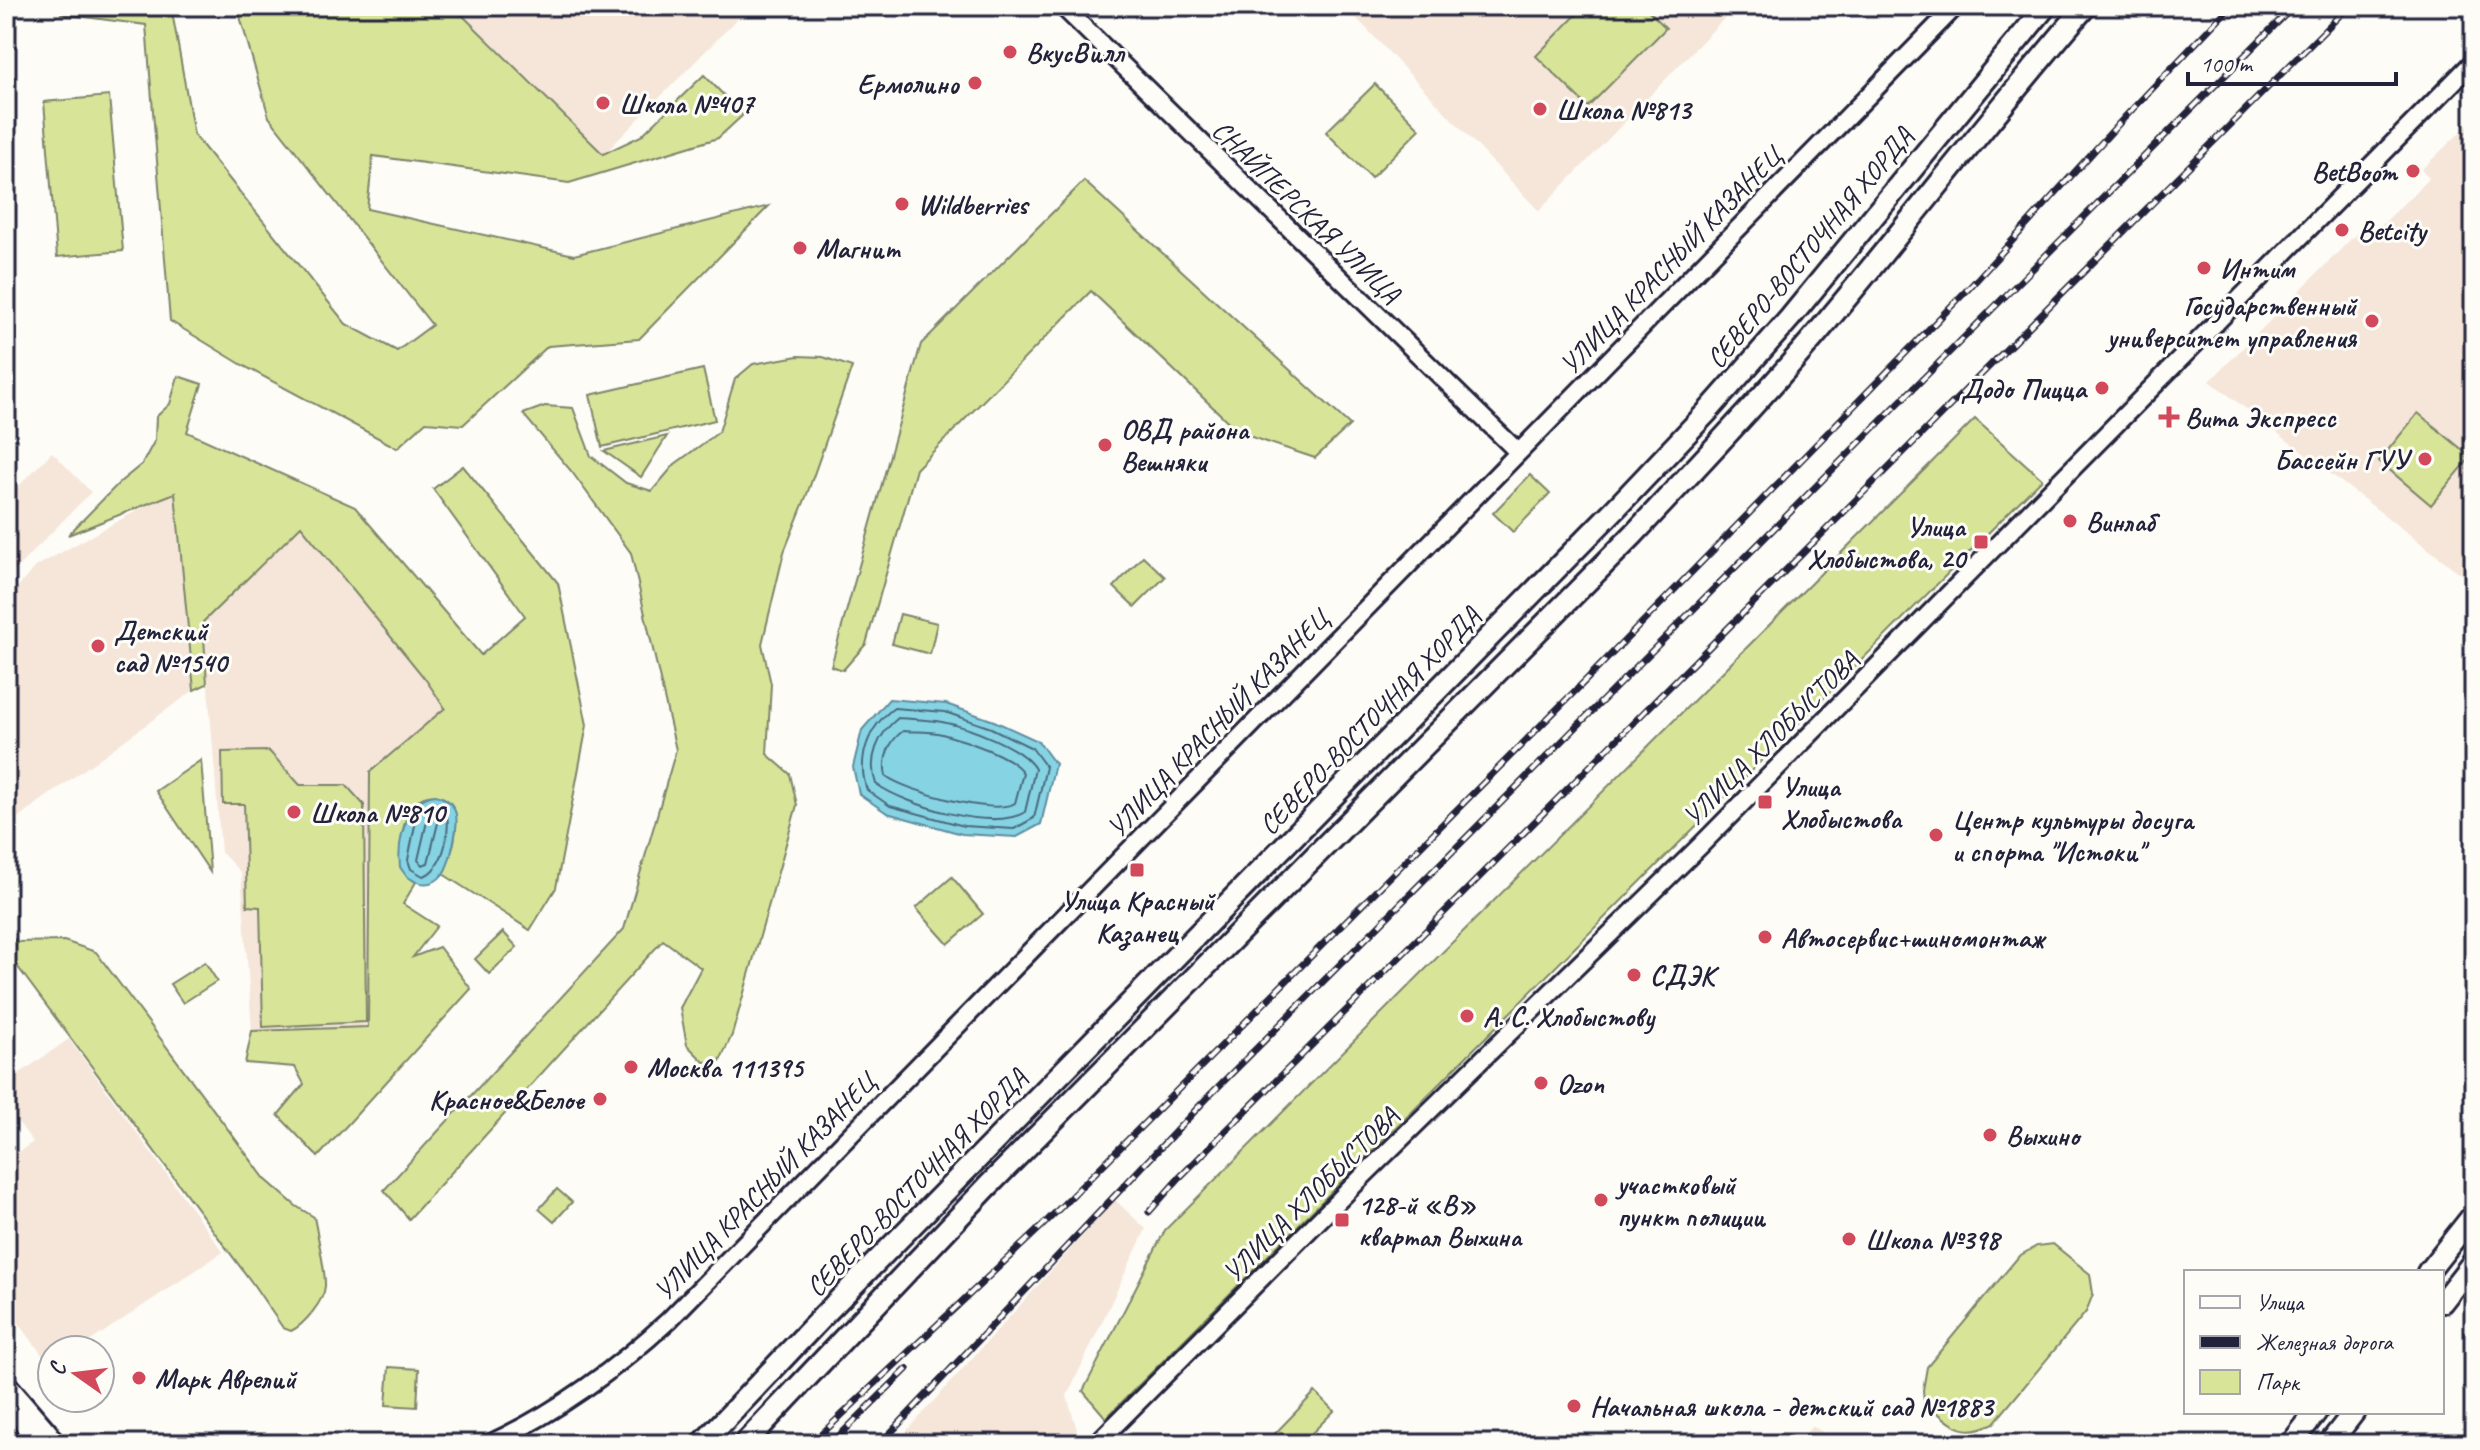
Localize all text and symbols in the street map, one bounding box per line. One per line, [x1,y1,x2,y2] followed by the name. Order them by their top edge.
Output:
[1026,35,1126,70] place label: ВкусВилл
[2188,36,2396,86] scale bar
[1001,43,1019,61] marker: ВкусВилл
[2200,49,2254,79] text: 100 m
[857,66,961,101] place label: Ермолино
[966,74,984,92] marker: Ермолино
[619,86,756,121] place label: Школа №407
[1556,92,1693,127] place label: Школа №813
[594,94,612,112] marker: Школа №407
[1531,100,1549,118] marker: Школа №813
[1205,112,1409,311] street label: СНАЙПЕРСКАЯ УЛИЦА
[1698,119,1921,375] street label: СЕВЕРО-ВОСТОЧНАЯ ХОРДА
[1552,137,1791,382] street label: УЛИЦА КРАСНЫЙ КАЗАНЕЦ
[2312,154,2399,189] place label: BetBoom
[2404,162,2422,180] marker: BetBoom
[918,187,1031,222] place label: Wildberries
[893,195,911,213] marker: Wildberries
[2358,213,2428,248] place label: Betcity
[2333,221,2351,239] marker: Betcity
[816,231,902,266] place label: Магнит
[791,239,809,257] marker: Магнит
[2220,251,2297,286] place label: Интим
[2195,259,2213,277] marker: Интим
[2104,288,2358,355] place label: Государственный университет управления
[2363,312,2381,330] marker: Государственный университет управления
[1961,371,2088,406] place label: Додо Пицца
[2093,379,2111,397] marker: Додо Пицца
[2185,400,2337,435] place label: Вита Экспресс
[2160,408,2178,426] marker: Вита Экспресс
[1121,412,1250,479] place label: ОВД района Вешняки
[1096,436,1114,454] marker: ОВД района Вешняки
[2274,442,2413,477] place label: Бассейн ГУУ
[2416,450,2434,468] marker: Бассейн ГУУ
[2086,504,2161,539] place label: Винлаб
[1807,509,1968,576] place label: Улица Хлобыстова, 20
[2061,512,2079,530] marker: Винлаб
[1972,533,1990,551] marker: Улица Хлобыстова, 20
[1251,598,1488,842] street label: СЕВЕРО-ВОСТОЧНАЯ ХОРДА
[1099,600,1338,845] street label: УЛИЦА КРАСНЫЙ КАЗАНЕЦ
[114,613,230,680] place label: Детский сад №1540
[89,637,107,655] marker: Детский сад №1540
[1675,642,1866,834] street label: УЛИЦА ХЛОБЫСТОВА
[1781,769,1903,836] place label: Улица Хлобыстова
[1756,793,1774,811] marker: Улица Хлобыстова
[310,795,448,830] place label: Школа №810
[1952,802,2196,869] place label: Центр культуры досуга и спорта "Истоки"
[285,803,303,821] marker: Школа №810
[1927,826,1945,844] marker: Центр культуры досуга и спорта "Истоки"
[1128,861,1146,879] marker: Улица Красный Казанец
[1060,883,1216,951] place label: Улица Красный Казанец
[1781,920,2047,955] place label: Автосервис+шиномонтаж
[1756,928,1774,946] marker: Автосервис+шиномонтаж
[1650,958,1720,993] place label: СДЭК
[1625,966,1643,984] marker: СДЭК
[1483,999,1657,1035] place label: А. С. Хлобыстову
[1458,1007,1476,1025] marker: А. С. Хлобыстову
[647,1050,806,1085] place label: Москва 111395
[622,1058,640,1076] marker: Москва 111395
[798,1060,1035,1304] street label: СЕВЕРО-ВОСТОЧНАЯ ХОРДА
[646,1063,885,1308] street label: УЛИЦА КРАСНЫЙ КАЗАНЕЦ
[1557,1066,1605,1101] place label: Ozon
[1532,1074,1550,1092] marker: Ozon
[429,1082,586,1117] place label: Красное&Белое
[591,1090,609,1108] marker: Красное&Белое
[1215,1098,1406,1290] street label: УЛИЦА ХЛОБЫСТОВА
[2006,1118,2082,1153] place label: Выхино
[1981,1126,1999,1144] marker: Выхино
[1614,1167,1766,1234] place label: участковый пункт полиции
[1358,1187,1523,1254] place label: 128-й «В» квартал Выхина
[1592,1191,1610,1209] marker: участковый пункт полиции
[1333,1211,1351,1229] marker: 128-й «В» квартал Выхина
[1865,1222,2003,1257] place label: Школа №398
[1840,1230,1858,1248] marker: Школа №398
[2184,1270,2444,1414] legend
[2256,1287,2305,1317] text: Улица
[2256,1327,2394,1357] text: Железная дорога
[36,1334,116,1414] north arrow
[43,1358,73,1378] text: С
[155,1361,298,1396] place label: Марк Аврелий
[2256,1367,2301,1397] text: Парк
[130,1369,148,1387] marker: Марк Аврелий
[1590,1389,1995,1424] place label: Начальная школа - детский сад №1883
[1565,1397,1583,1415] marker: Начальная школа - детский сад №1883

